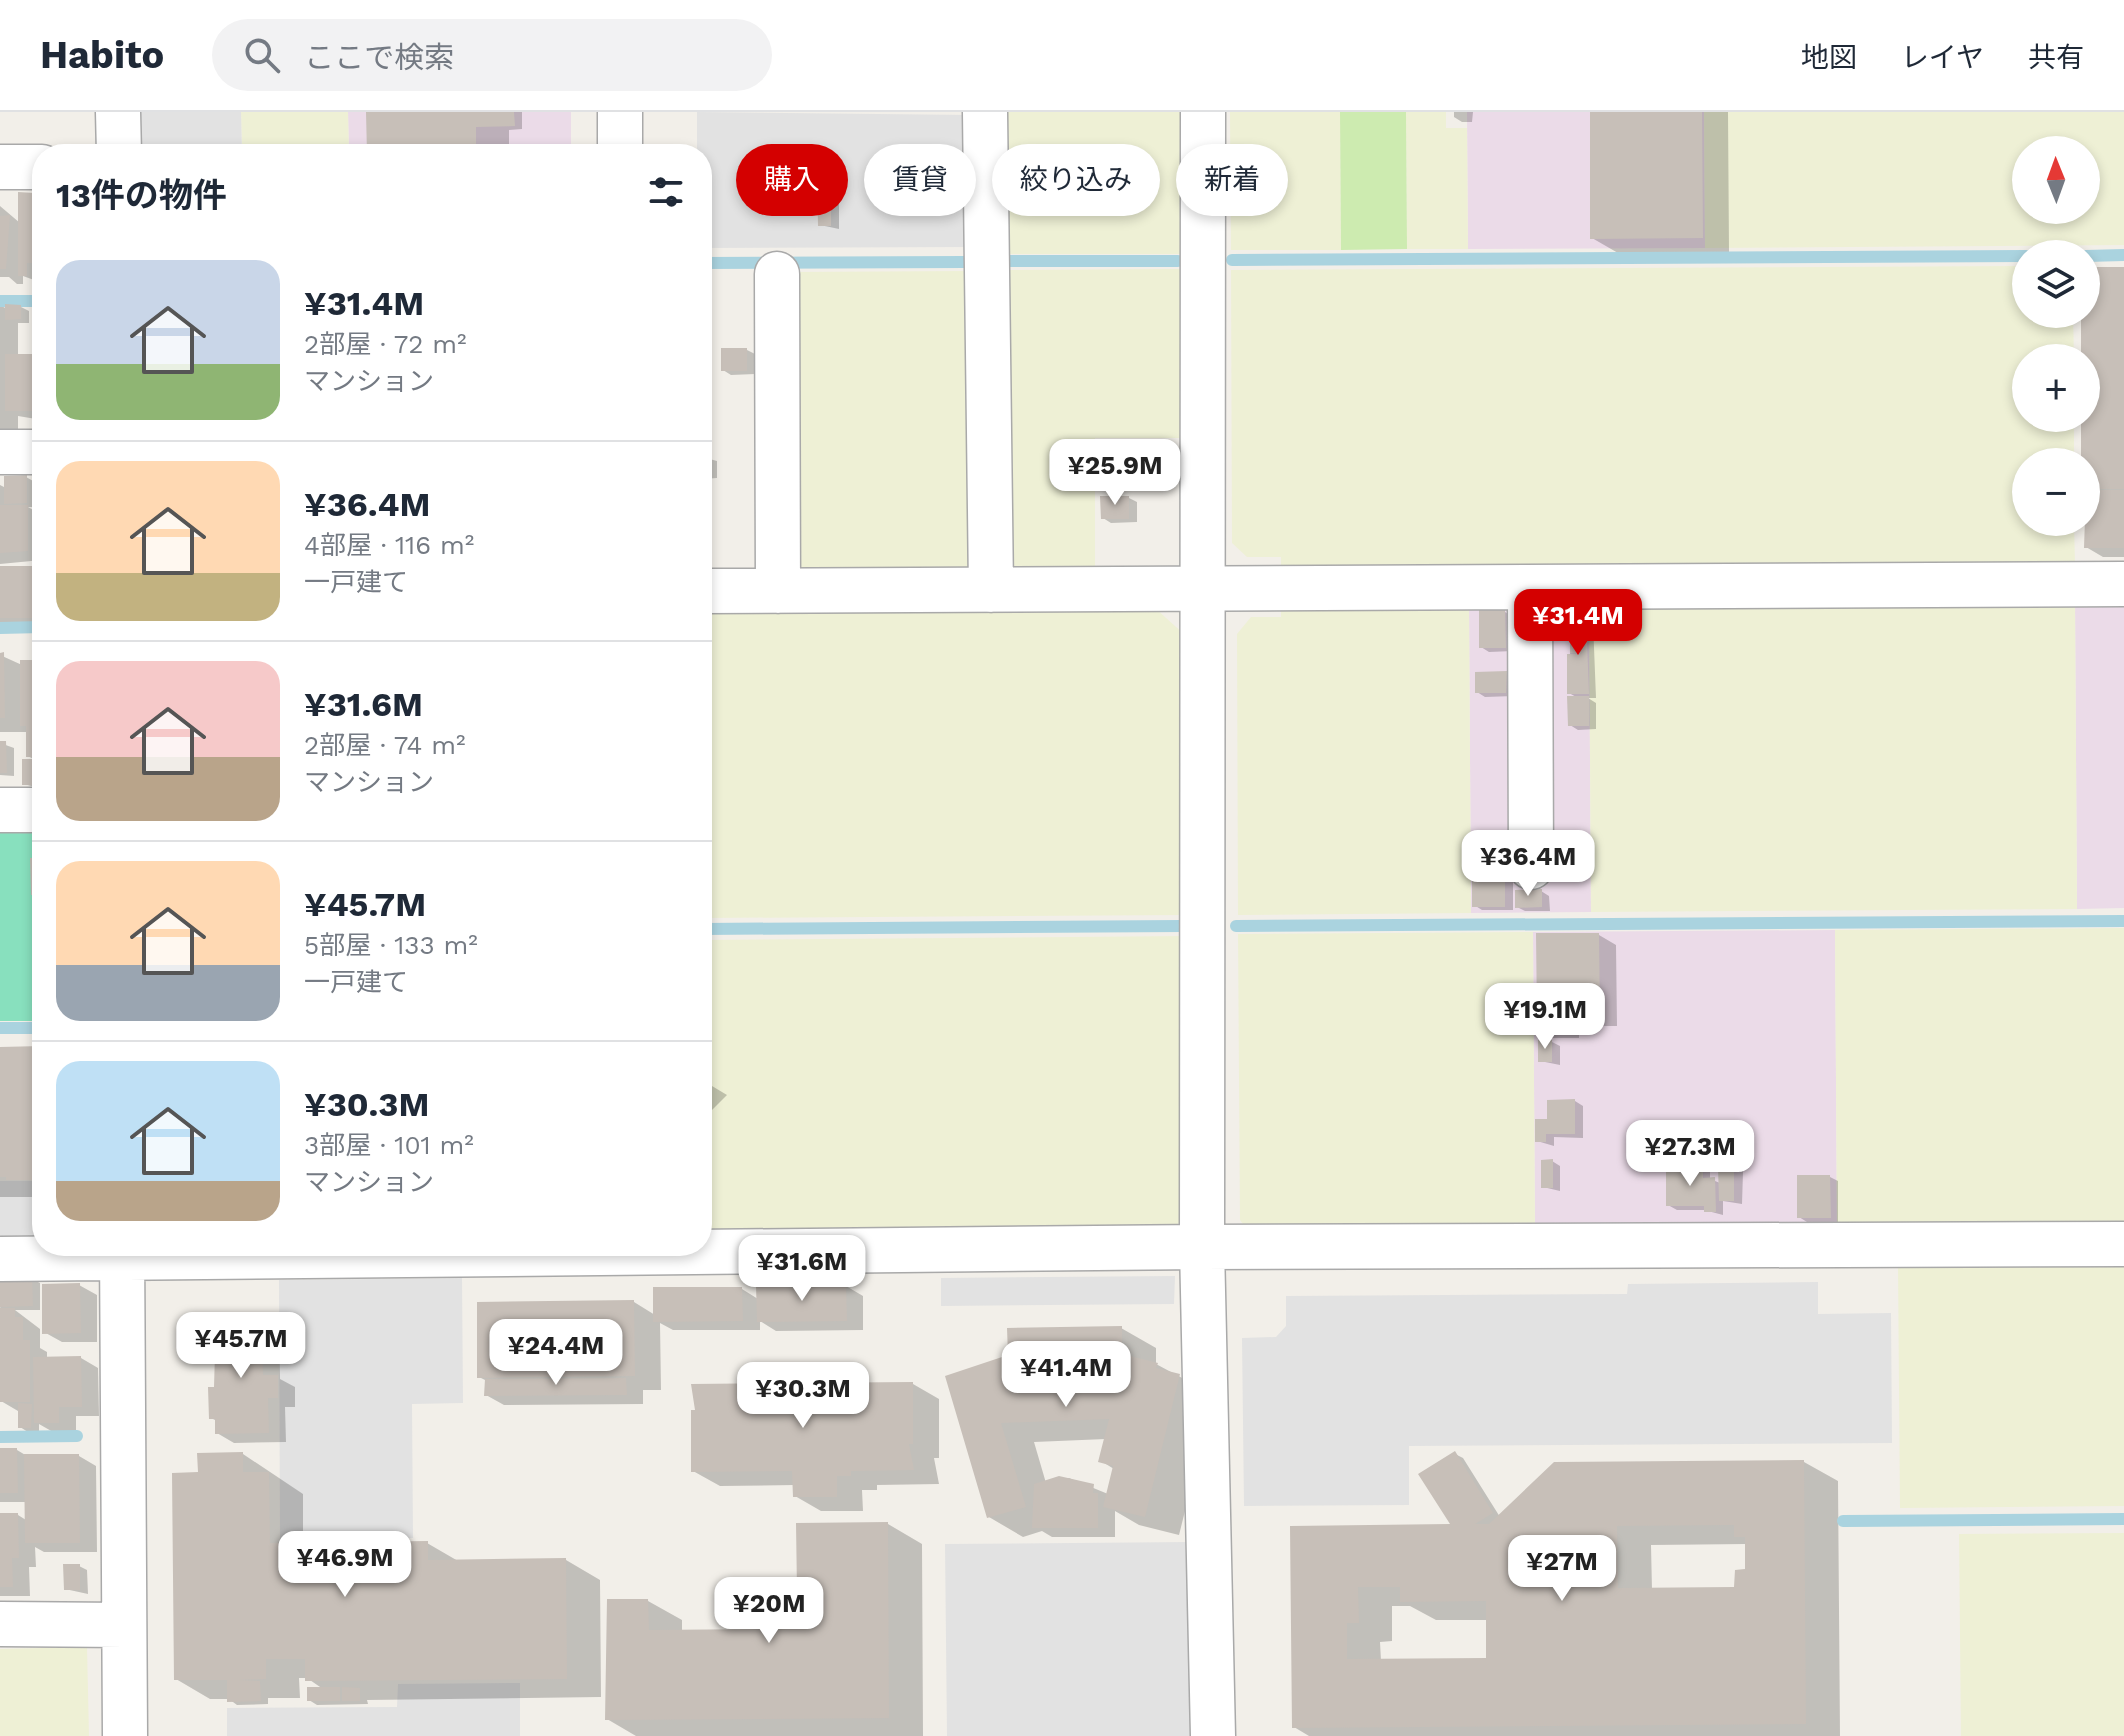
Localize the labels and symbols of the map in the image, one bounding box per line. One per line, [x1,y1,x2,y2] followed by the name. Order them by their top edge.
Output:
[2012,136,2100,224] north arrow
[1050,439,1180,507] pin: ¥25.9M
[1513,589,1643,657] pin: ¥31.4M
[1463,830,1593,898] pin: ¥36.4M
[1480,983,1610,1051] pin: ¥19.1M
[1625,1120,1755,1188] pin: ¥27.3M
[737,1235,867,1303] pin: ¥31.6M
[176,1312,306,1380] pin: ¥45.7M
[491,1319,621,1387] pin: ¥24.4M
[1001,1341,1131,1409] pin: ¥41.4M
[738,1362,868,1430] pin: ¥30.3M
[280,1531,410,1599] pin: ¥46.9M
[1515,1535,1609,1603] pin: ¥27M
[722,1577,816,1645] pin: ¥20M

